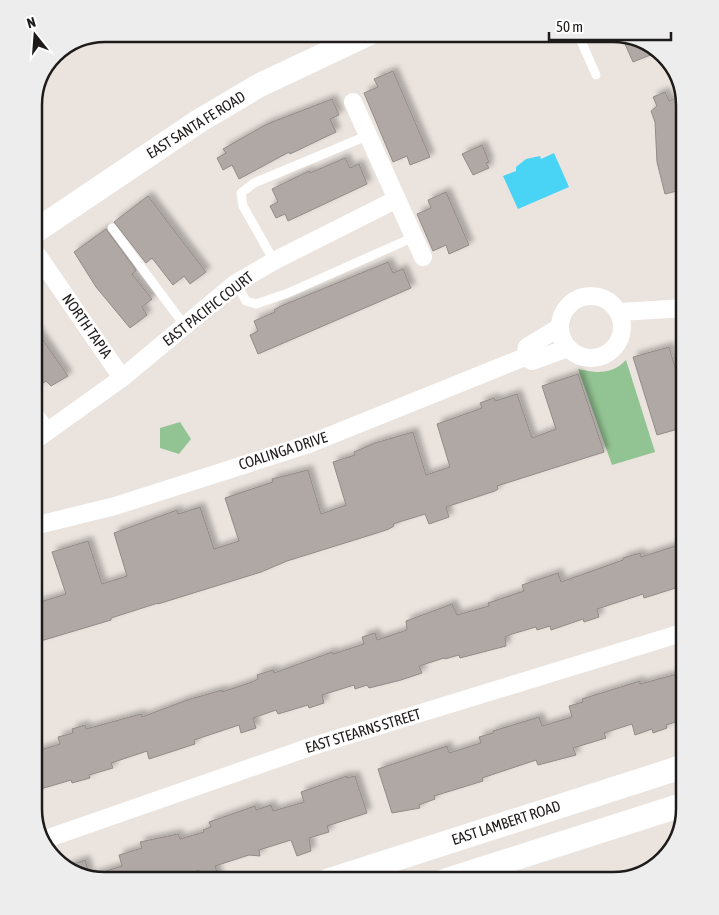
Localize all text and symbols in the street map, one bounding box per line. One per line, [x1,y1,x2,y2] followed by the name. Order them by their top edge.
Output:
[10,10,60,60] north arrow
[549,10,672,42] scale bar
[25,14,37,31] text: N
[556,18,583,35] text: 50 m
[143,87,248,162] street label: EAST SANTA FE ROAD
[159,268,257,349] street label: EAST PACIFIC COURT
[59,290,116,362] street label: NORTH TAPIA
[237,428,330,473] street label: COALINGA DRIVE
[303,705,423,756] street label: EAST STEARNS STREET
[449,797,562,848] street label: EAST LAMBERT ROAD

